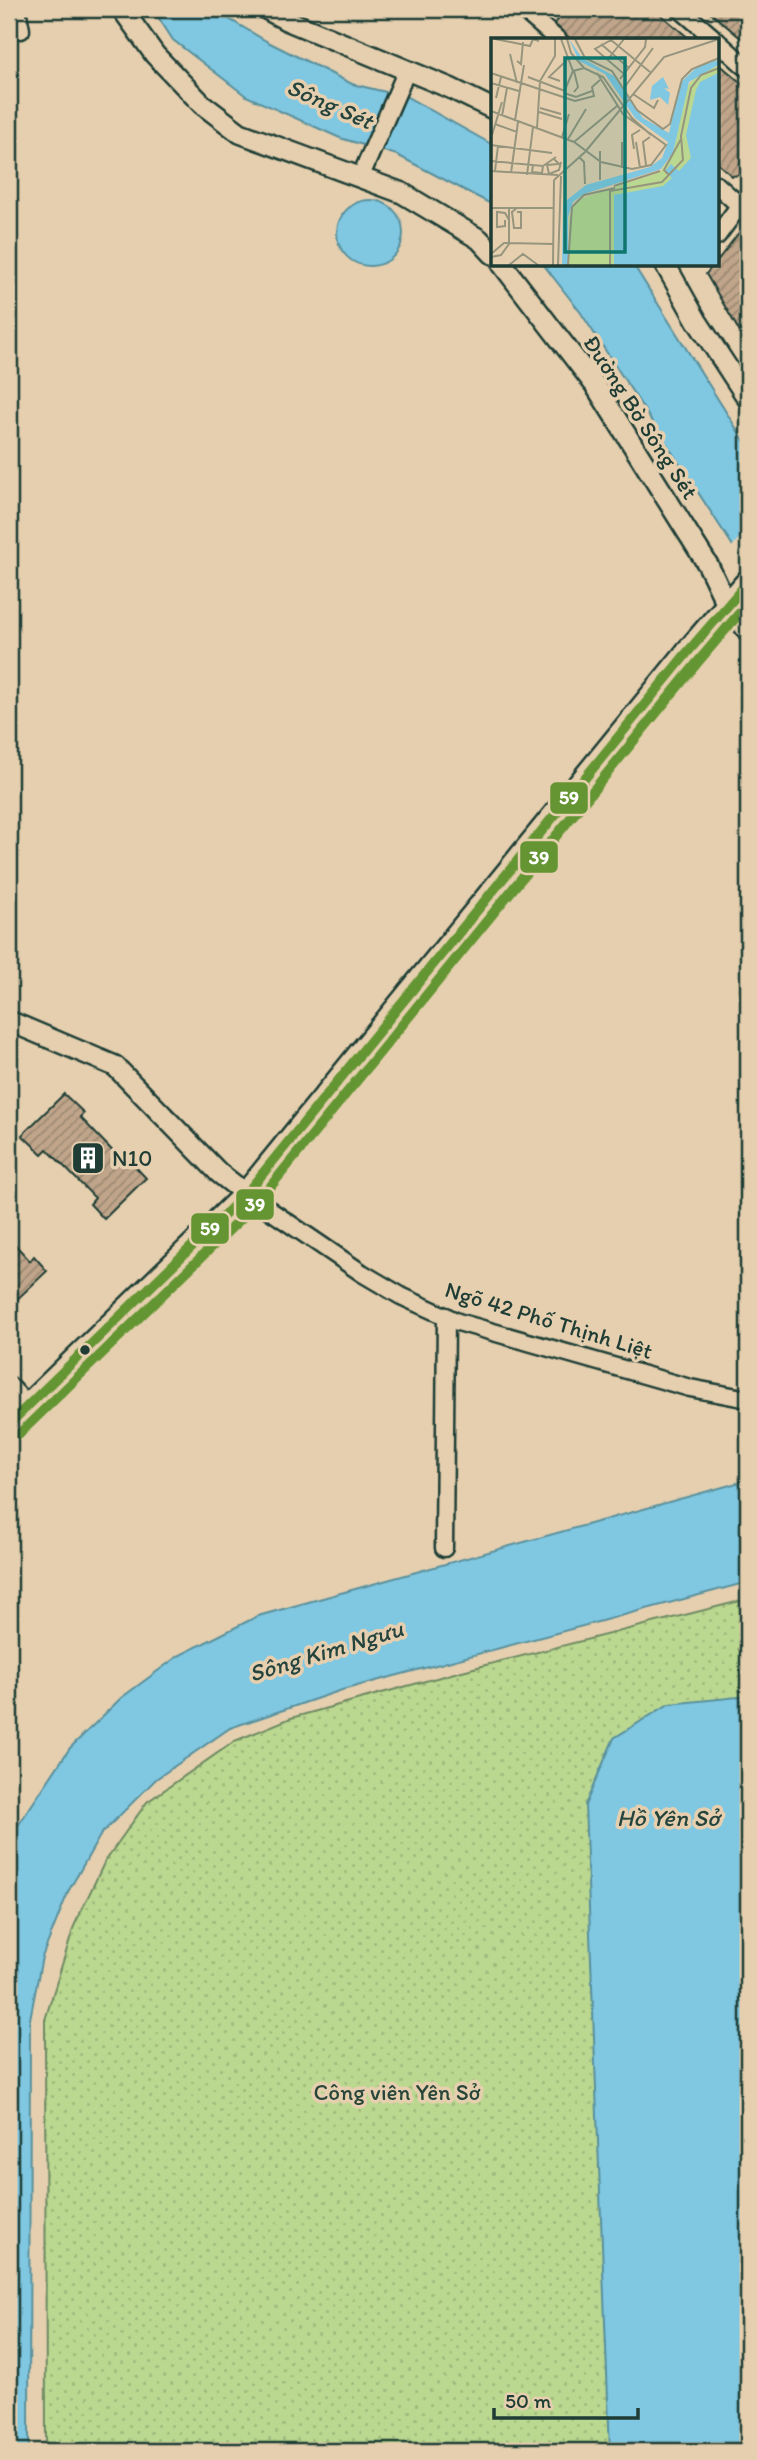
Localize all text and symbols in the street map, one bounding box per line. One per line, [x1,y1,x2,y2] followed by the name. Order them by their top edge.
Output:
[491,38,718,266] inset map
[283,72,379,136] water label: Sông Sét
[578,330,705,505] street label: Đường Bờ Sông Sét
[549,781,589,815] line badge: 59
[559,786,579,809] text: 59
[519,840,559,874] line badge: 39
[529,846,549,869] text: 39
[69,1139,107,1177] building icon: N10
[112,1144,152,1172] place label: N10
[235,1188,275,1221] line badge: 39
[245,1193,265,1216] text: 39
[190,1212,230,1245] line badge: 59
[200,1217,220,1240] text: 59
[442,1275,656,1365] street label: Ngõ 42 Phố Thịnh Liệt
[78,1343,92,1357] unlabelled marker
[245,1613,407,1688] water label: Sông Kim Ngưu
[617,1803,723,1832] water label: Hồ Yên Sở
[314,2078,481,2106] park label: Công viên Yên Sở
[494,2376,638,2420] scale bar
[505,2388,552,2413] text: 50 m

